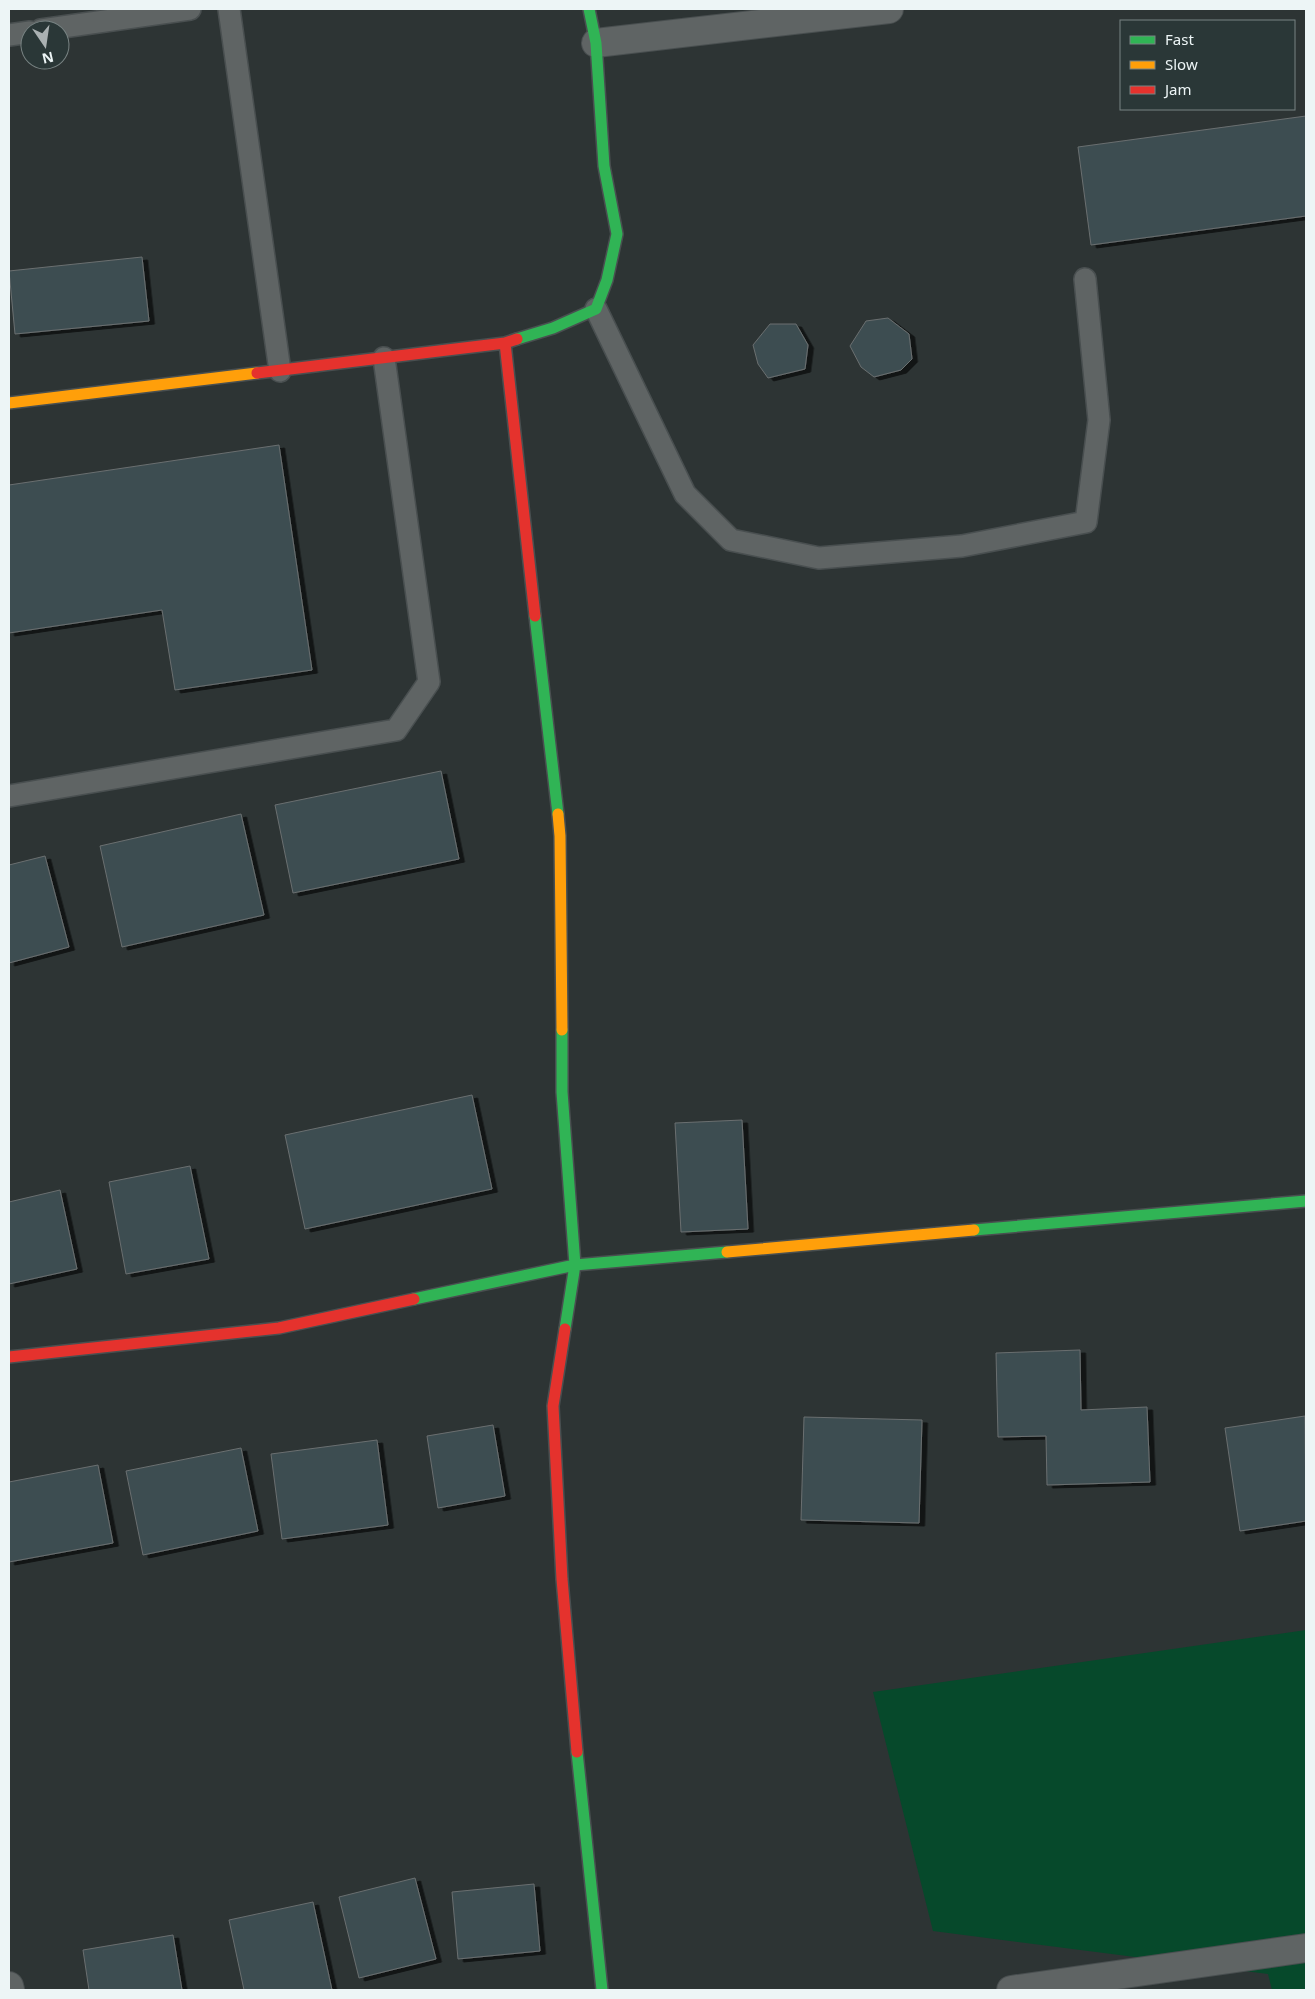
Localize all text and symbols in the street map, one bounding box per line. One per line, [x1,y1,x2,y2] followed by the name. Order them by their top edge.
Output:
[20,20,70,70] north arrow
[1120,20,1295,110] legend
[1165,29,1194,49] text: Fast
[40,48,56,69] text: N
[1165,54,1198,74] text: Slow
[1163,79,1192,99] text: Jam

